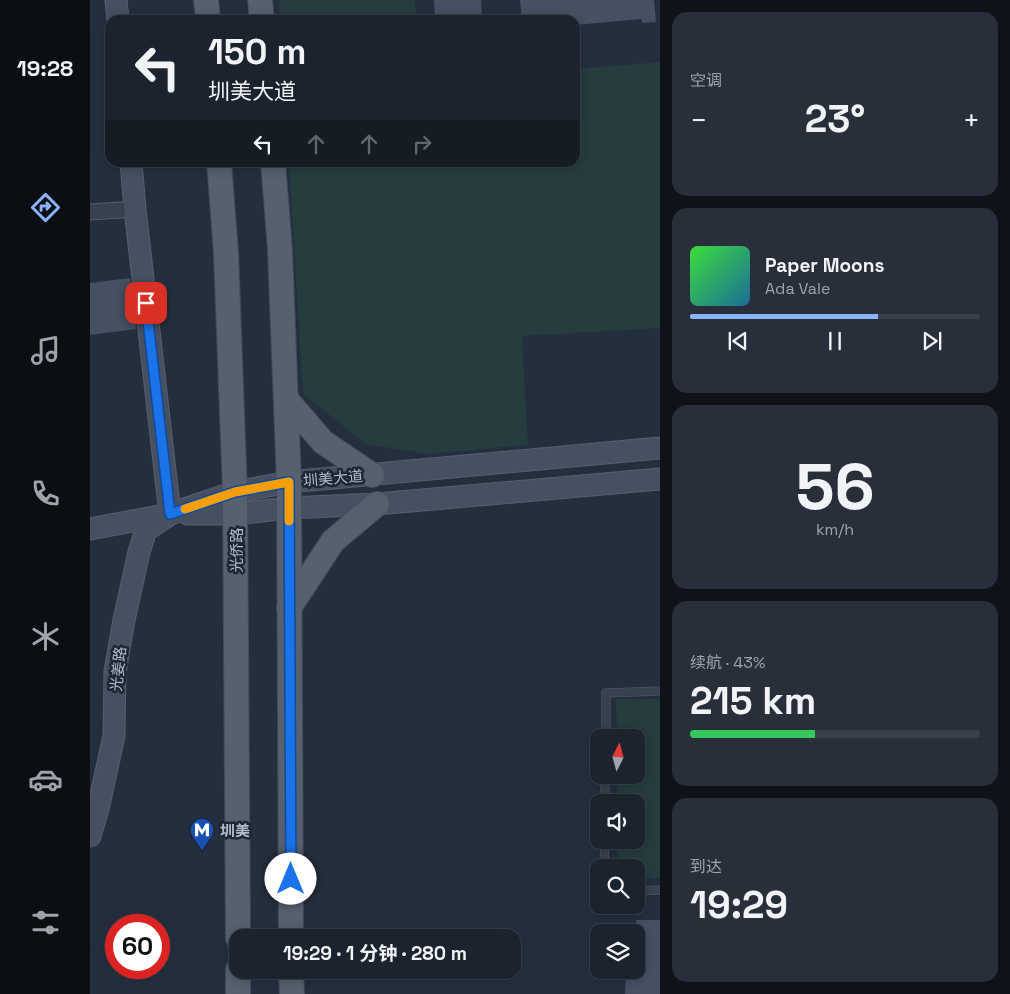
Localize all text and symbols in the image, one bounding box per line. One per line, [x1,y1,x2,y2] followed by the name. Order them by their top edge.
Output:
[208,30,306,74] text: 150 m
[125,35,190,100] icon: left
[17,54,73,82] text: 19:28
[690,70,722,91] text: 空调
[208,77,296,105] text: 圳美大道
[805,95,865,143] text: 23°
[690,102,707,138] text: −
[963,102,980,138] text: +
[249,130,277,158] icon: left
[302,130,330,158] icon: ahead
[355,130,383,158] icon: ahead
[408,130,436,158] icon: right
[28,190,63,225] icon: directions
[765,253,884,278] text: Paper Moons
[765,278,830,299] text: Ada Vale
[125,282,167,324] pin
[132,289,160,317] icon: arrive
[724,327,752,355] icon: previous
[821,327,849,355] icon: pause
[918,327,946,355] icon: next
[28,333,63,368] icon: music
[795,445,875,528] text: 56
[302,466,364,490] street label: 圳美大道
[28,476,63,511] icon: phone
[816,519,854,540] text: km/h
[227,527,246,573] street label: 光侨路
[28,619,63,654] icon: climate
[106,646,130,692] street label: 光姜路
[690,652,765,673] text: 续航 · 43%
[690,677,816,725] text: 215 km
[590,729,645,784] north arrow
[590,729,645,979] map controls
[28,762,63,797] icon: car
[590,794,645,849] button: sound
[189,817,215,851] metro station icon: 圳美
[220,821,250,840] place label: 圳美
[264,852,316,904] position arrow
[690,856,722,877] text: 到达
[590,859,645,914] button: search
[690,881,788,929] text: 19:29
[28,905,63,940] icon: filters
[105,914,170,979] speed limit sign: 60
[590,924,645,979] button: layers
[283,941,467,966] text: 19:29 · 1 分钟 · 280 m

